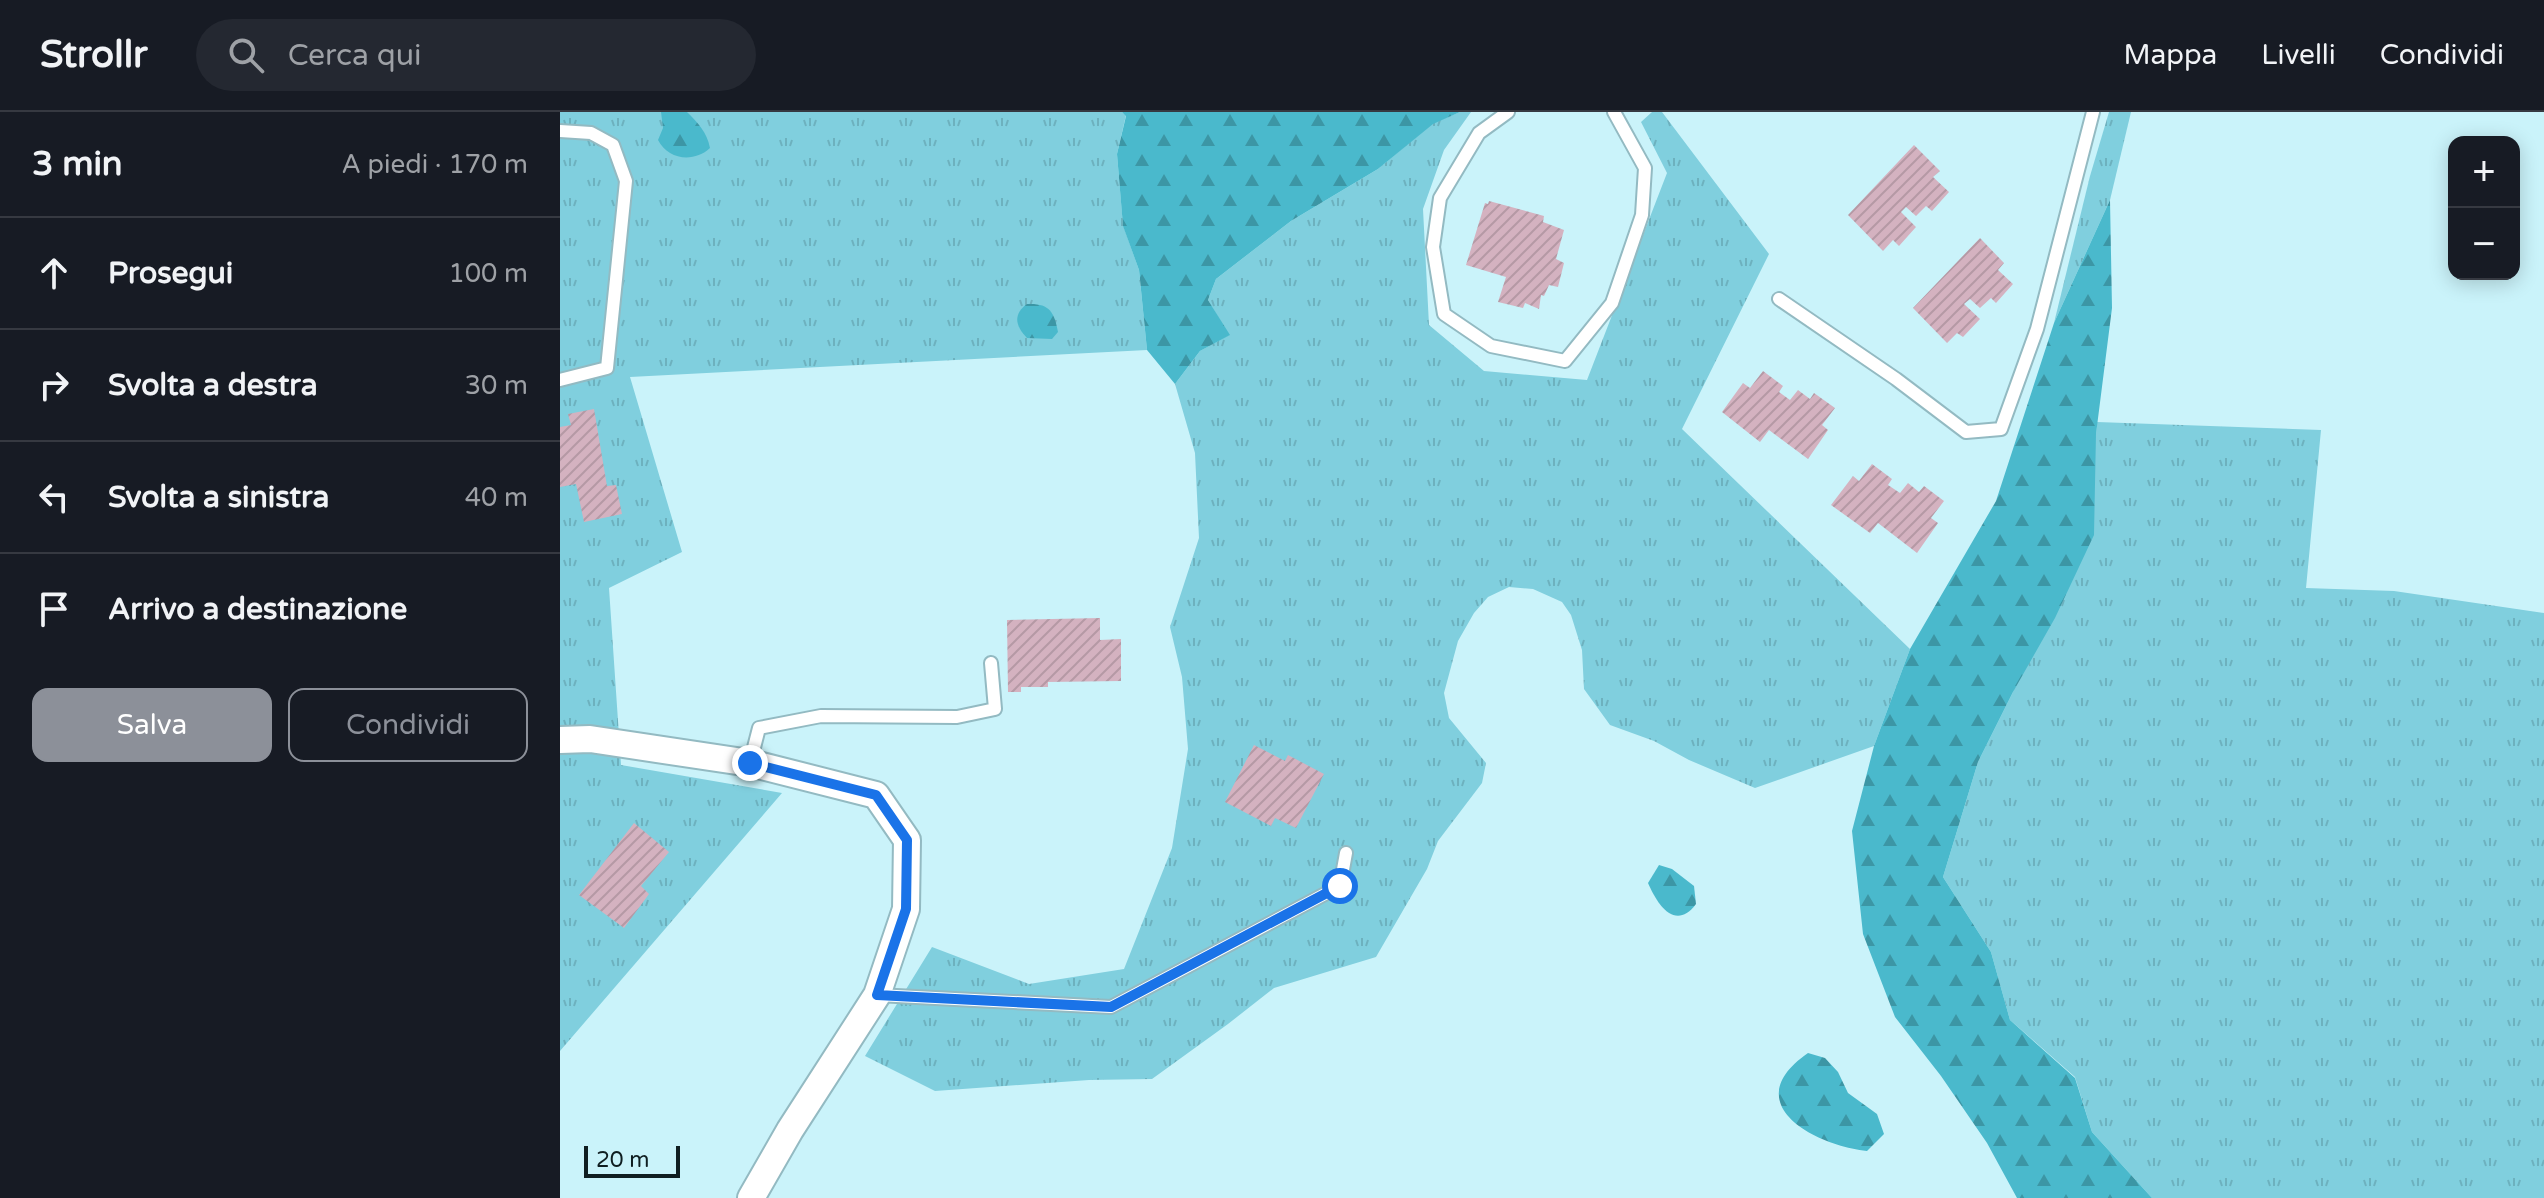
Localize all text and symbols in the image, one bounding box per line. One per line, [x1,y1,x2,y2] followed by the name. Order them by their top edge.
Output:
[196,19,756,91] search box
[40,32,148,78] text: Strollr
[224,33,268,77] icon: search
[288,37,421,74] text: Cerca qui
[2123,38,2217,72] text: Mappa
[2261,38,2336,72] text: Livelli
[2380,38,2504,72] text: Condividi
[2448,136,2520,280] map controls
[2448,136,2520,208] button: +
[32,144,123,185] text: 3 min
[341,149,528,180] text: A piedi · 170 m
[2448,208,2520,280] button: −
[32,251,76,295] icon: ahead
[108,255,233,292] text: Prosegui
[448,258,528,289] text: 100 m
[32,363,76,407] icon: right
[108,367,318,404] text: Svolta a destra
[465,370,528,401] text: 30 m
[32,475,76,519] icon: left
[108,479,329,516] text: Svolta a sinistra
[465,482,528,513] text: 40 m
[32,587,76,631] icon: arrive
[108,591,407,628] text: Arrivo a destinazione
[32,688,272,762] button: Salva
[288,688,528,762] button: Condividi
[732,745,768,781] route end
[1322,868,1358,904] route start
[584,1142,680,1178] scale bar
[596,1147,650,1173] text: 20 m

